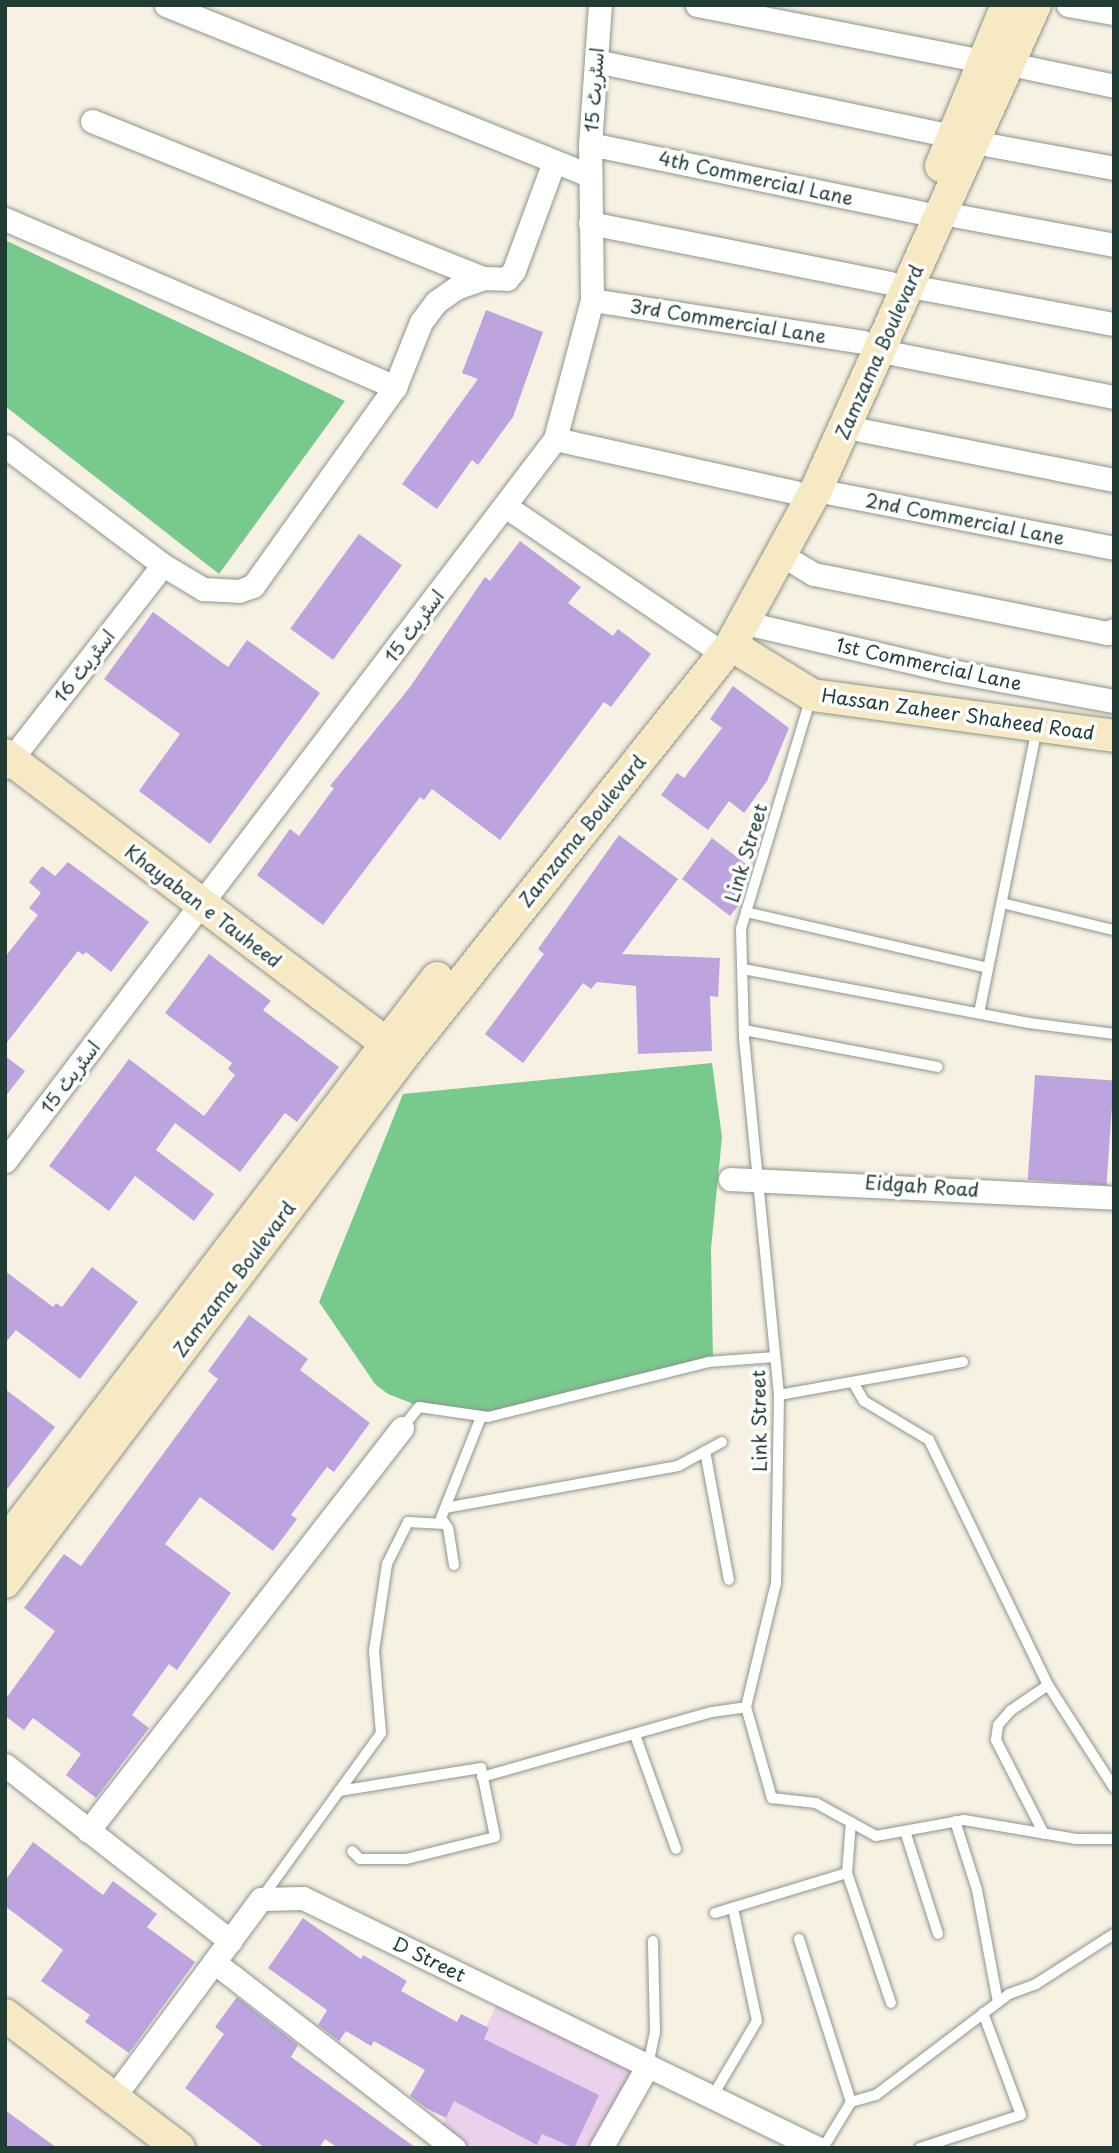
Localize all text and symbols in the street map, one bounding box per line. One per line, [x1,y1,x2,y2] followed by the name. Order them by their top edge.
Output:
[580,47,608,133] street label: اسٹریٹ 15
[657,146,855,210] street label: 4th Commercial Lane
[830,262,928,442] street label: Zamzama Boulevard
[628,294,828,348] street label: 3rd Commercial Lane
[863,488,1067,550] street label: 2nd Commercial Lane
[379,585,449,667] street label: اسٹریٹ 15
[49,625,119,707] street label: اسٹریٹ 16
[833,633,1025,695] street label: 1st Commercial Lane
[820,683,1096,745] street label: Hassan Zaheer Shaheed Road
[514,751,650,911] street label: Zamzama Boulevard
[720,801,772,905] street label: Link Street
[119,839,287,973] street label: Khayaban e Tauheed
[35,1036,105,1118] street label: اسٹریٹ 15
[864,1171,980,1201] street label: Eidgah Road
[168,1197,300,1361] street label: Zamzama Boulevard
[747,1370,771,1472] street label: Link Street
[389,1932,469,1986] street label: D Street

